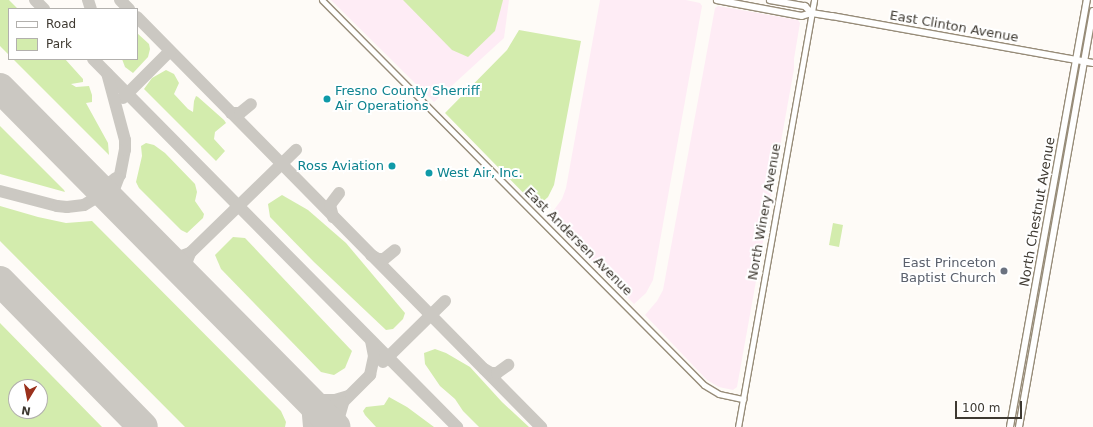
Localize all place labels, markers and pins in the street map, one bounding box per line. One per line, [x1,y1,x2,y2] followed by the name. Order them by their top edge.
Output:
[335,84,480,115] place label: Fresno County Sherriff Air Operations
[322,94,332,104] marker: Fresno County Sherriff Air Operations
[298,158,384,174] place label: Ross Aviation
[387,161,397,171] marker: Ross Aviation
[437,165,523,181] place label: West Air, Inc.
[424,168,434,178] marker: West Air, Inc.
[900,256,996,287] place label: East Princeton Baptist Church
[999,266,1009,276] marker: East Princeton Baptist Church

